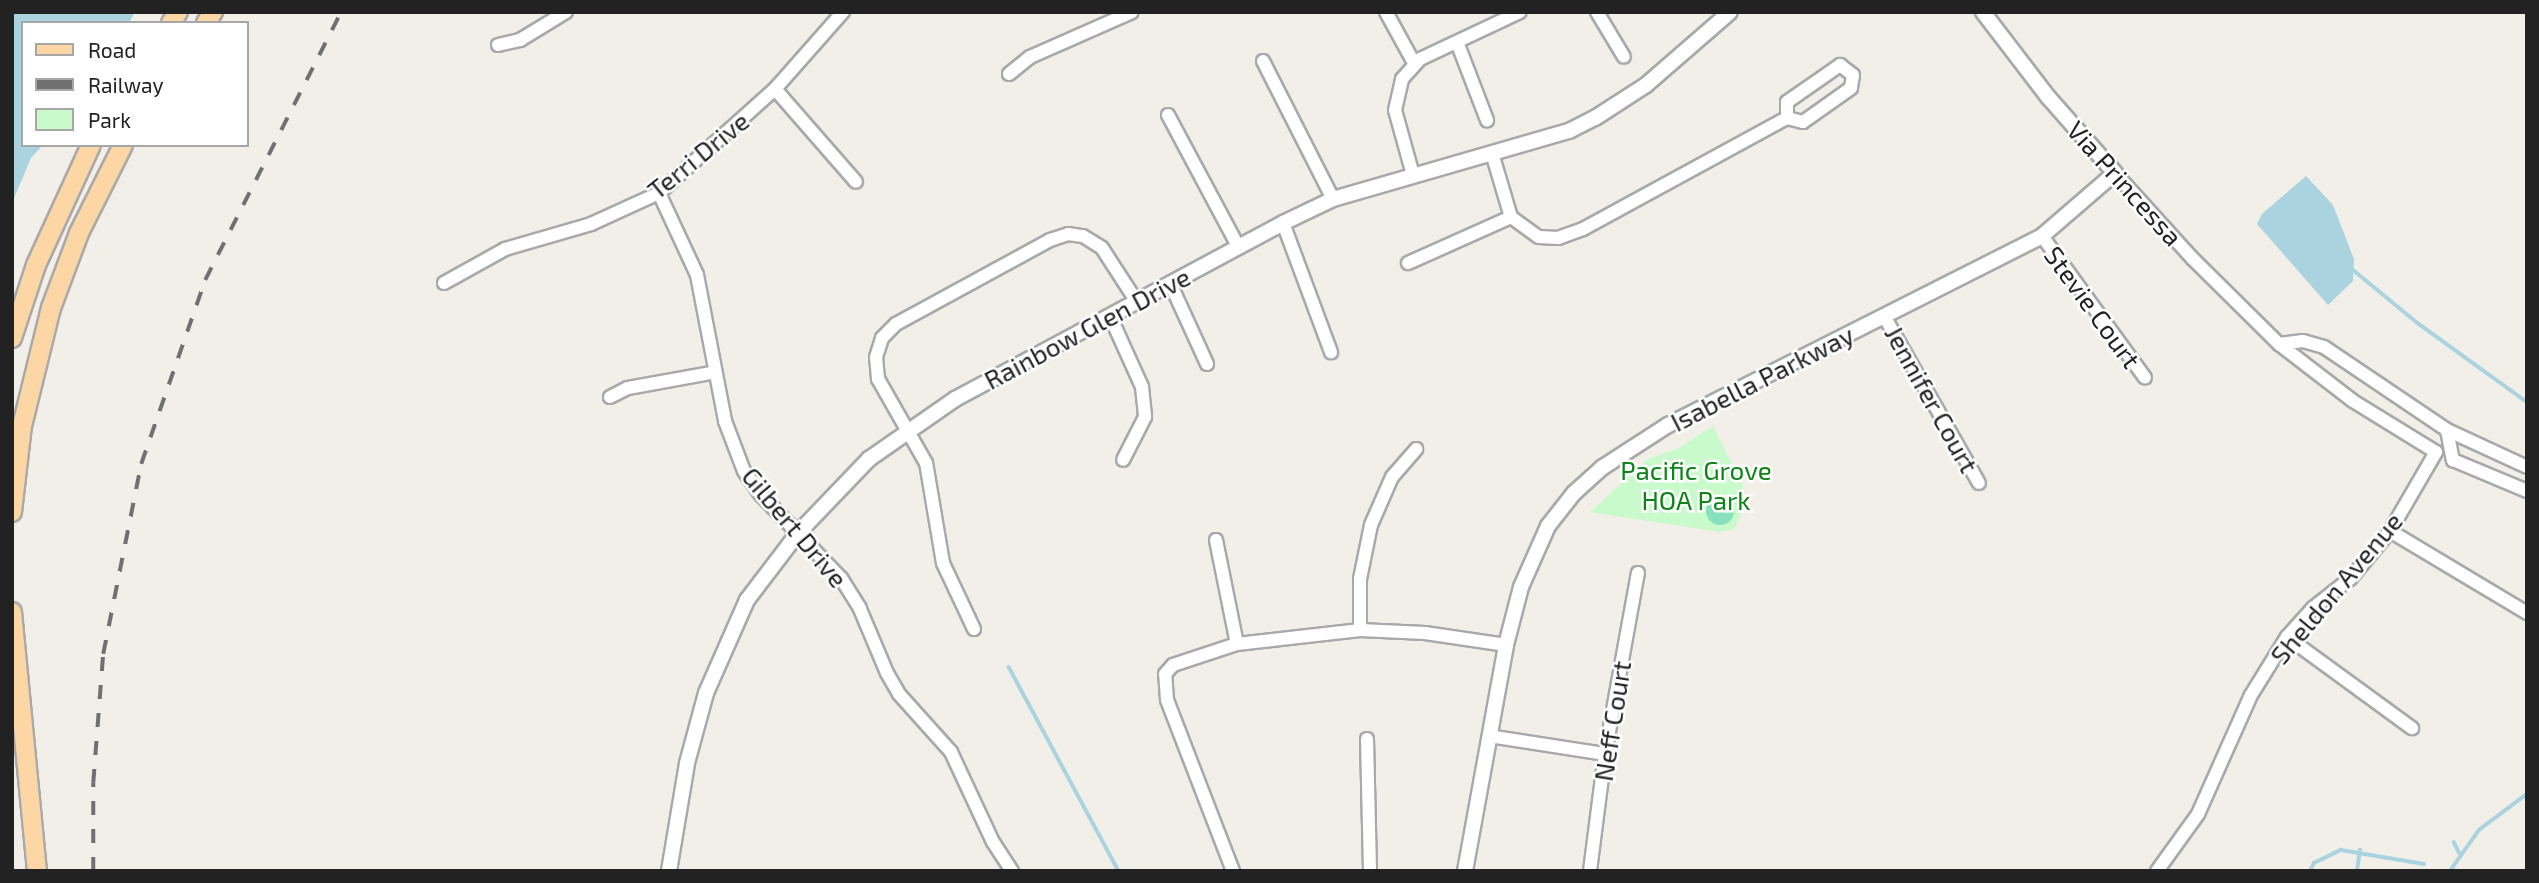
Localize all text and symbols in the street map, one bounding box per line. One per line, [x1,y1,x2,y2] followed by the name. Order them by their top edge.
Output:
[21,21,248,147] legend
[88,37,136,62] text: Road
[88,72,164,97] text: Railway
[641,105,755,205] street label: Terri Drive
[88,107,131,132] text: Park
[2061,114,2189,252] street label: Via Princessa
[2038,240,2148,374] street label: Stevie Court
[978,260,1196,396] street label: Rainbow Glen Drive
[1665,318,1859,438] street label: Isabella Parkway
[1879,320,1985,478] street label: Jennifer Court
[1620,454,1772,516] park label: Pacific Grove HOA Park
[736,461,854,593] street label: Gilbert Drive
[2263,506,2409,670] street label: Sheldon Avenue
[1587,659,1637,783] street label: Neff Court

